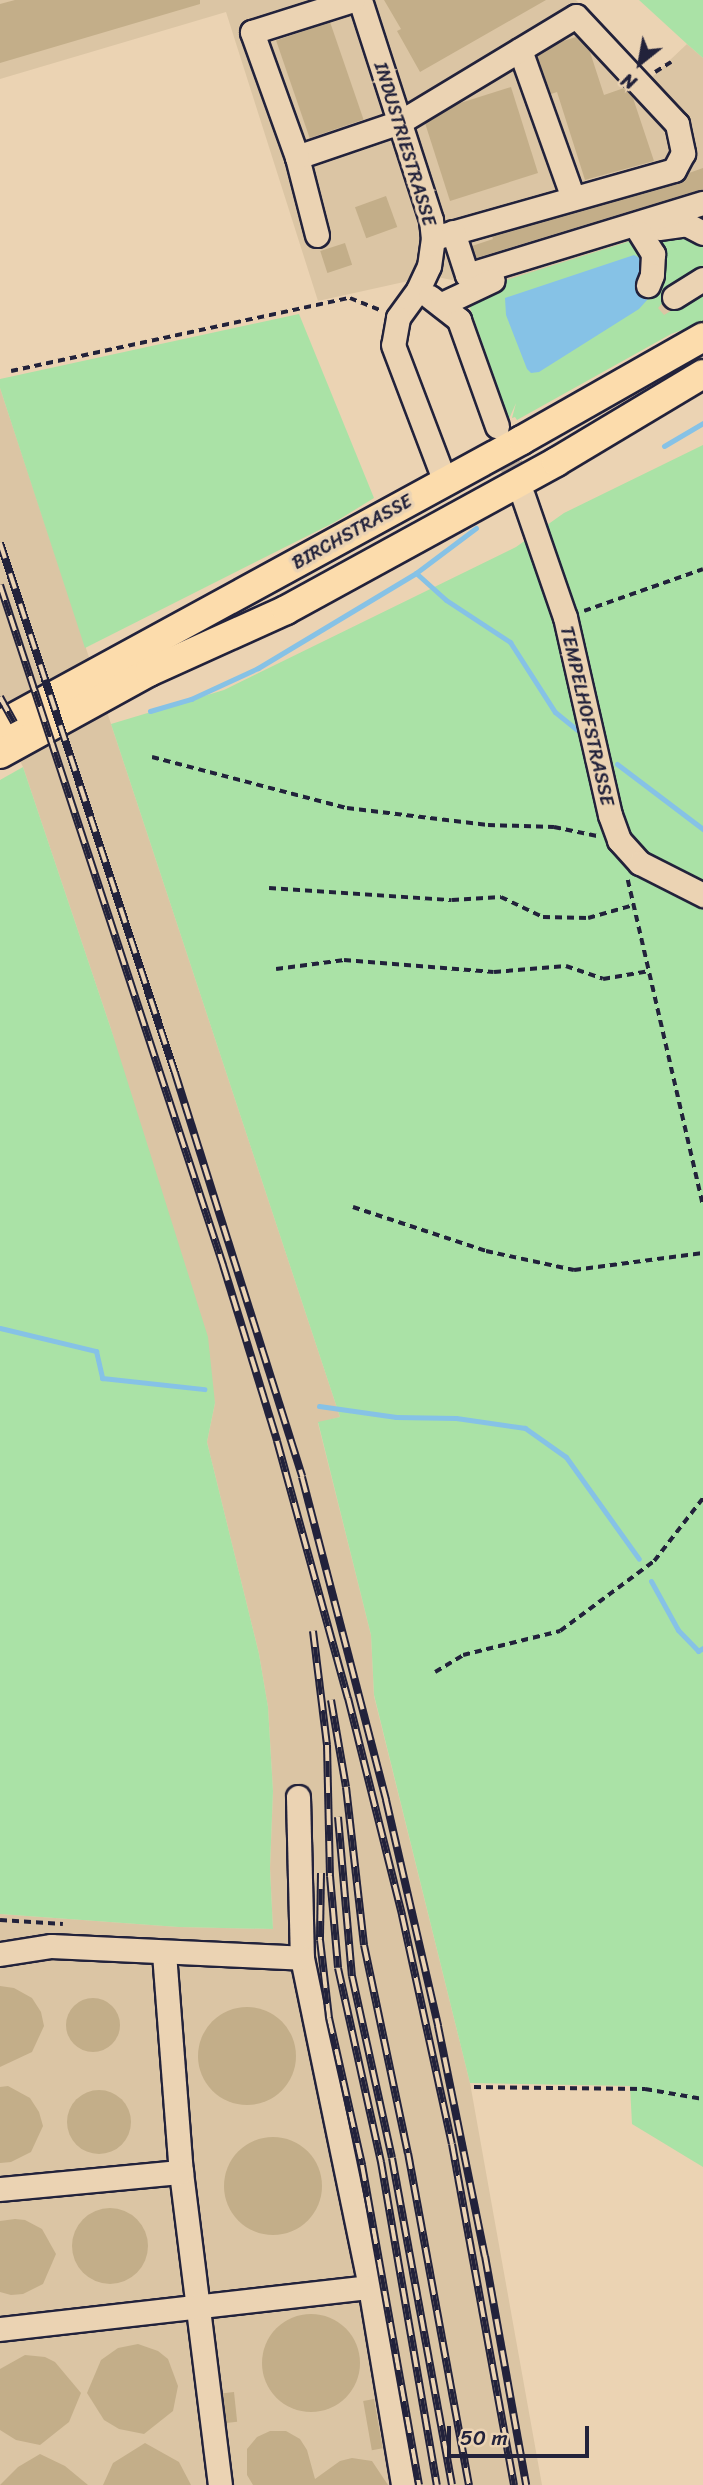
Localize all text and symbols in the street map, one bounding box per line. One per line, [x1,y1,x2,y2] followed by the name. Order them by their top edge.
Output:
[605,28,675,98] north arrow
[369,59,441,229] street label: INDUSTRIESTRASSE
[615,64,643,99] text: N
[288,490,416,574] street label: BIRCHSTRASSE
[555,624,619,808] street label: TEMPELHOFSTRASSE
[451,2412,593,2456] scale bar
[460,2419,508,2457] text: 50 m

